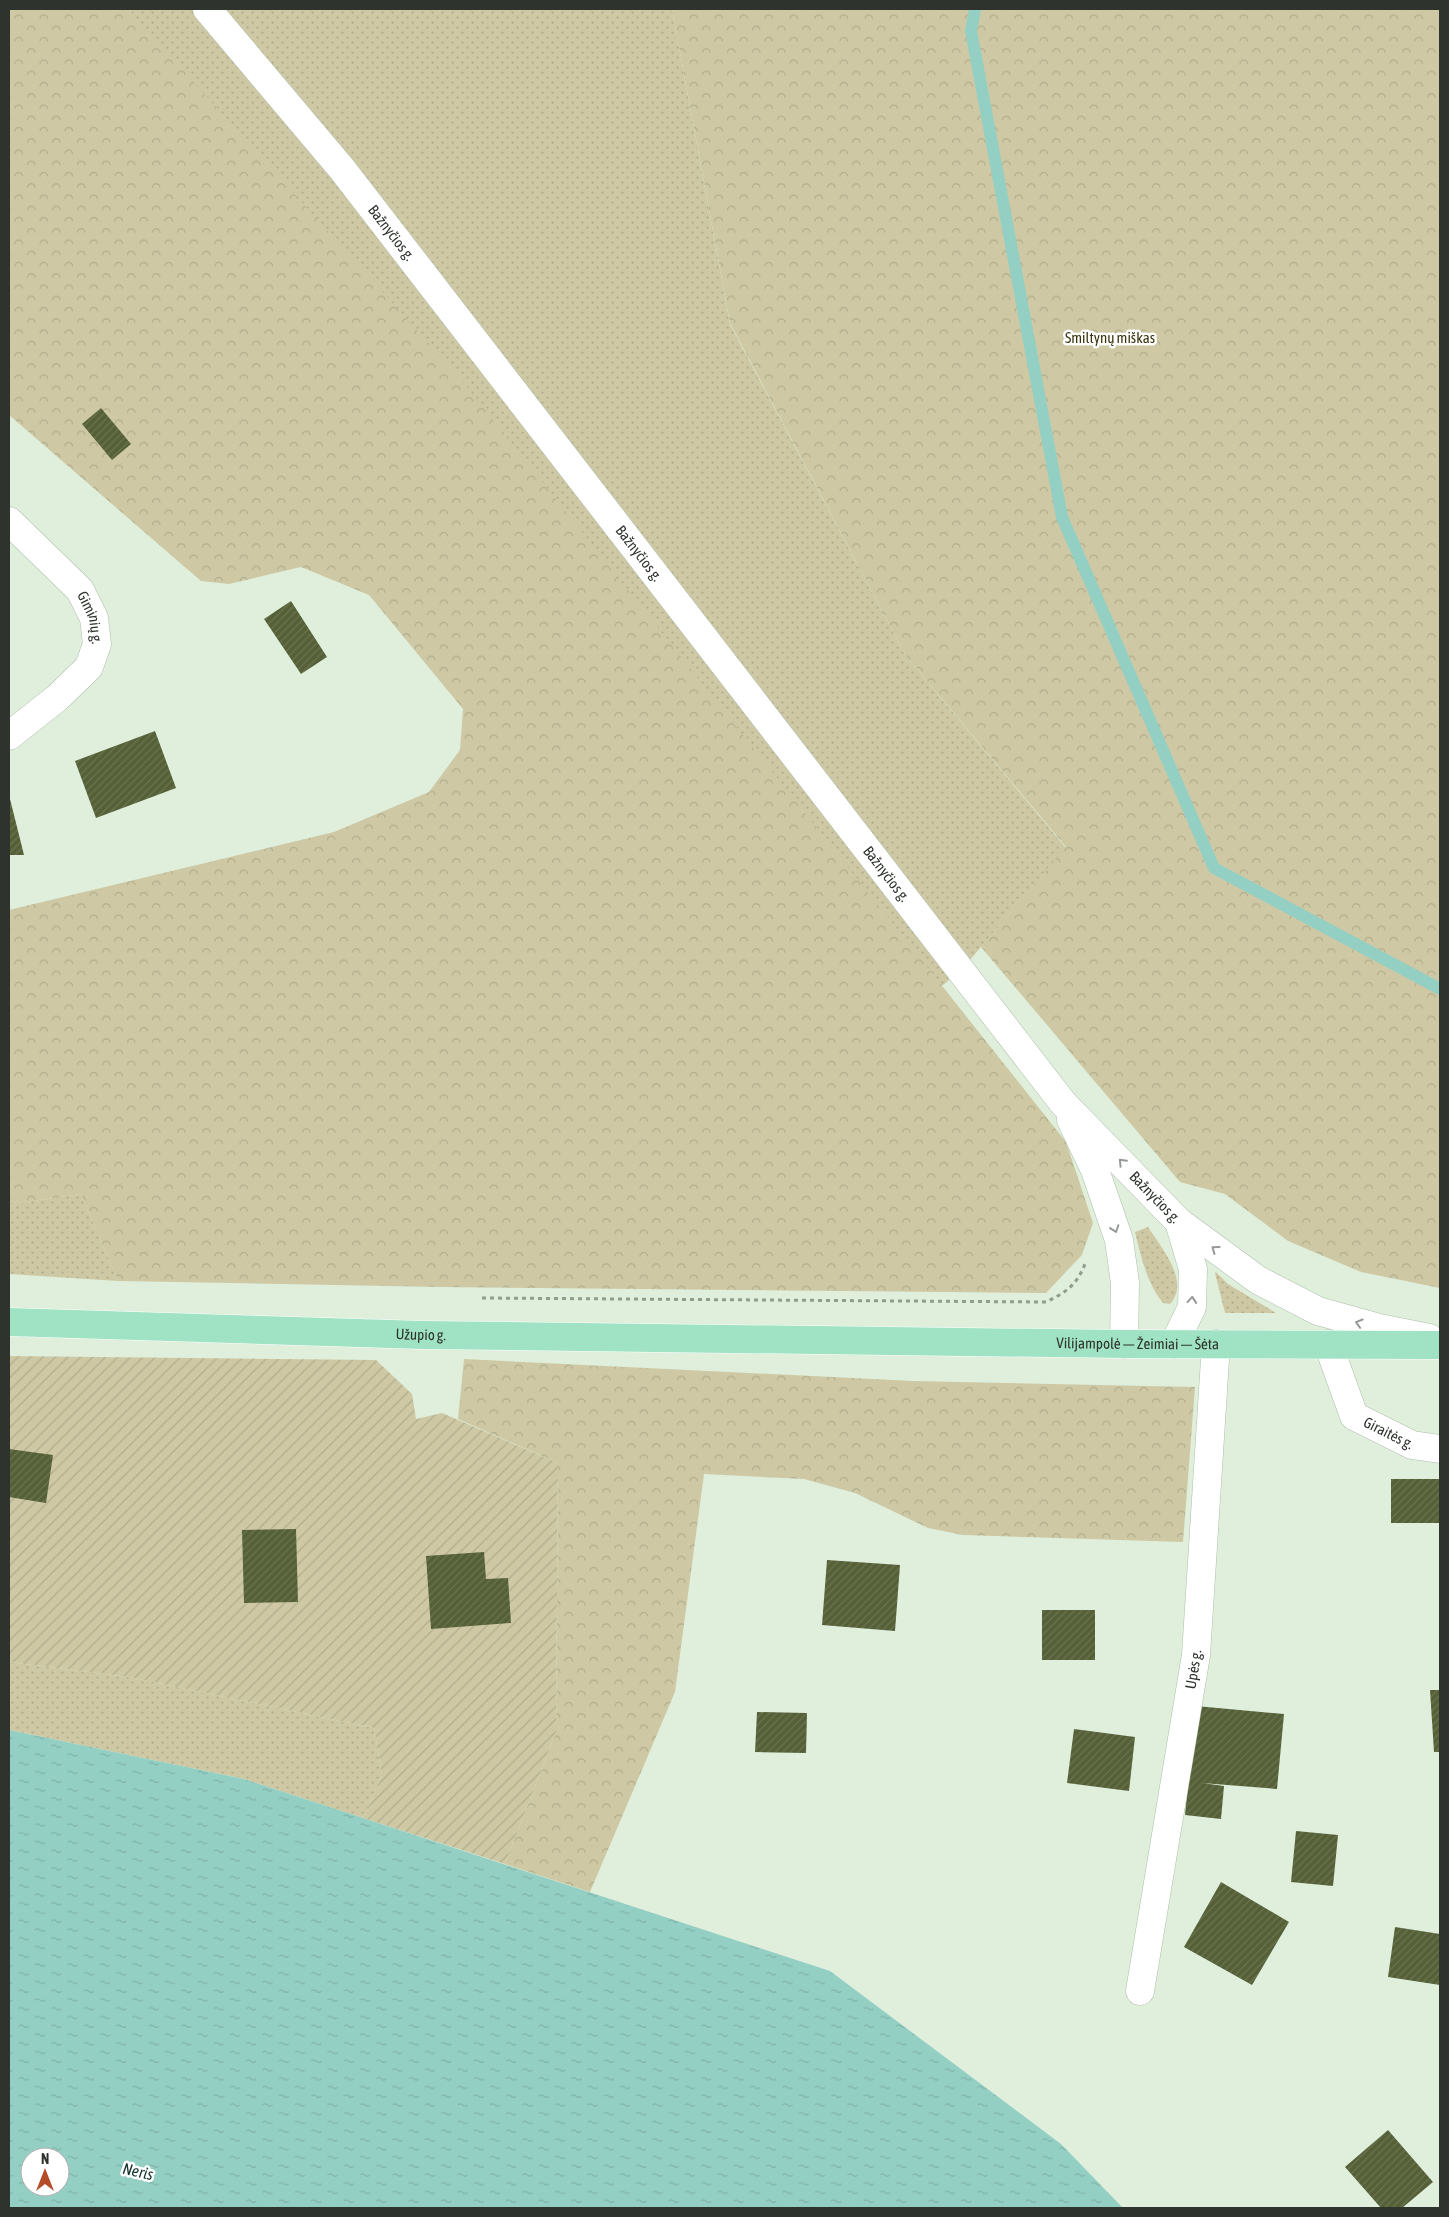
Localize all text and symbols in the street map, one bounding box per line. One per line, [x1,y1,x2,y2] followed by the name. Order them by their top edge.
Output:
[365,201,419,264] street label: Bažnyčios g.
[1065,329,1155,346] park label: Smiltynų miškas
[612,522,666,584] street label: Bažnyčios g.
[74,588,106,645] street label: Giminių g.
[860,843,914,905] street label: Bažnyčios g.
[1119,1159,1128,1168] one-way arrow
[1126,1168,1184,1227] street label: Bažnyčios g.
[1109,1224,1119,1233] one-way arrow
[1212,1246,1221,1254] one-way arrow
[1186,1295,1197,1303] one-way arrow
[1355,1318,1363,1328] one-way arrow
[395,1325,446,1343] street label: Užupio g.
[1056,1334,1219,1352] street label: Vilijampolė — Žeimiai — Šėta
[1361,1413,1417,1452] street label: Giraitės g.
[1181,1649,1204,1690] street label: Upės g.
[20,2147,70,2197] north arrow
[41,2151,49,2167] text: N
[121,2159,155,2183] water label: Neris

